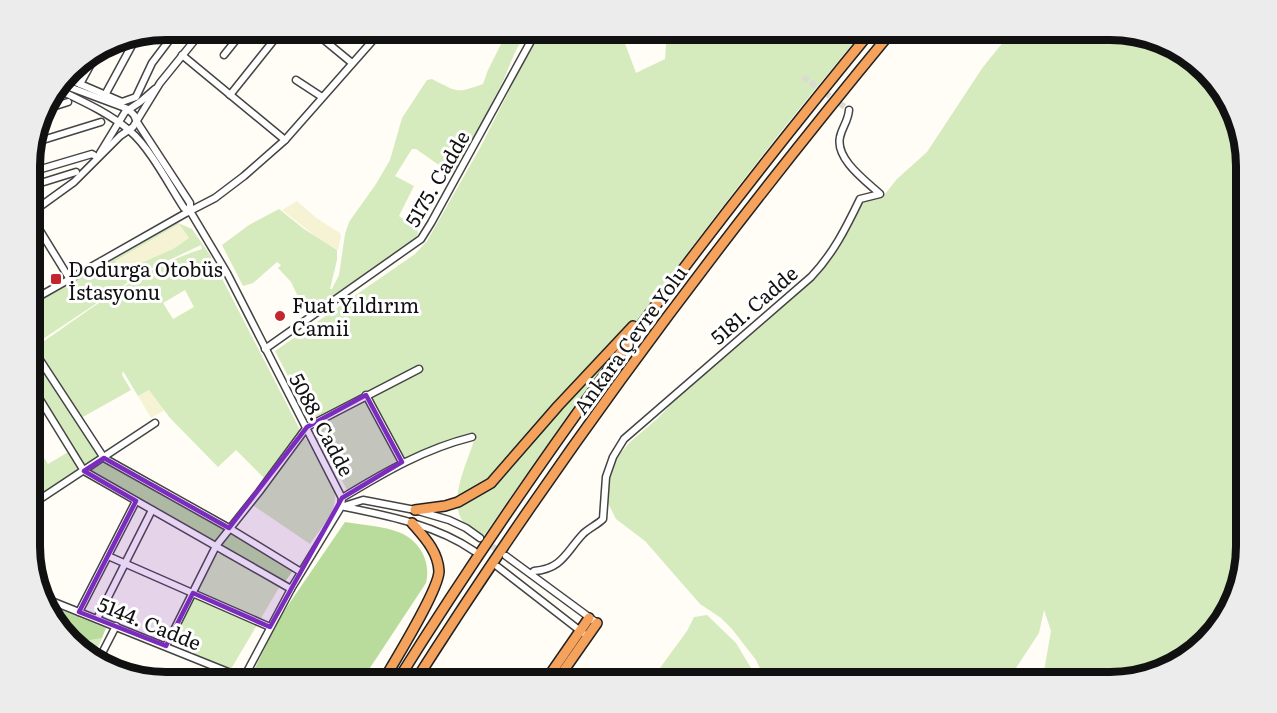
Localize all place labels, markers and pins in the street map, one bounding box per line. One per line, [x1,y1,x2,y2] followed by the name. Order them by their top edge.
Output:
[68,253,223,306] place label: Dodurga Otobüs İstasyonu
[49,272,63,286] marker: Dodurga Otobüs İstasyonu
[292,289,419,342] place label: Fuat Yıldırım Camii
[273,309,287,323] marker: Fuat Yıldırım Camii

